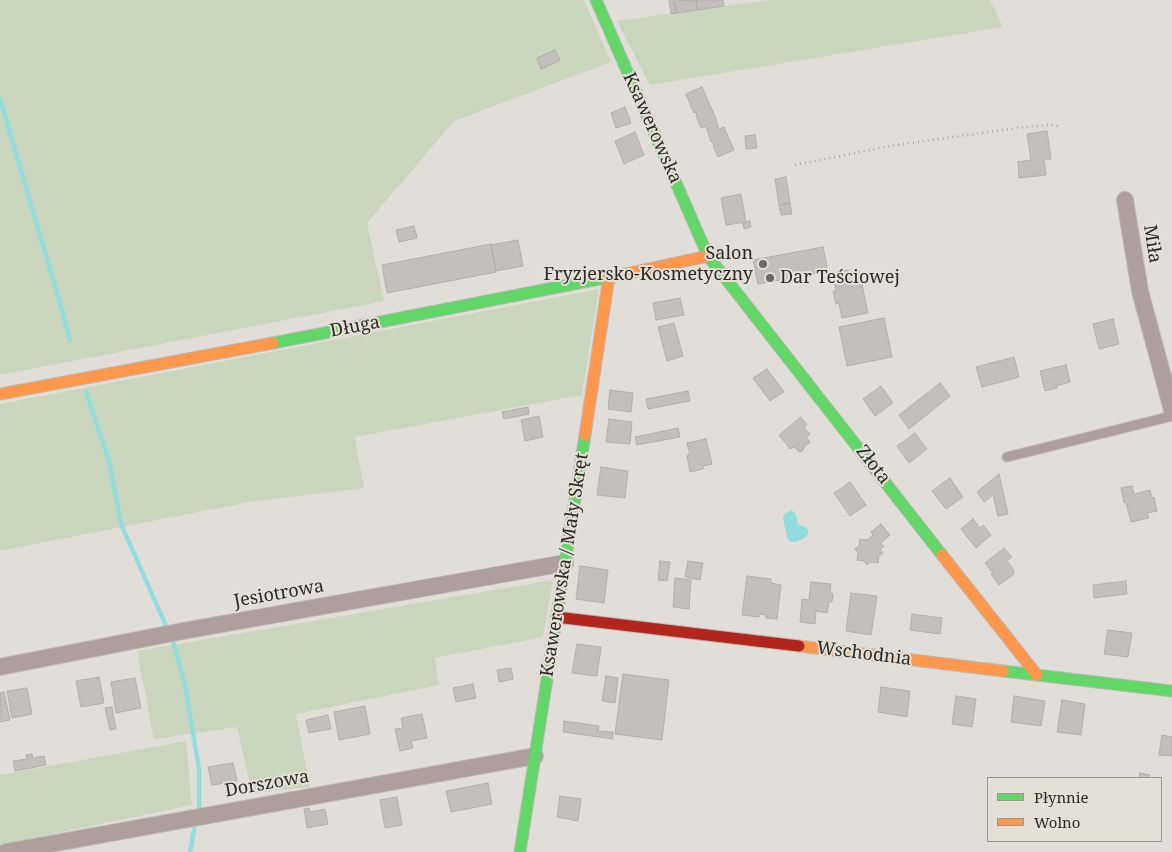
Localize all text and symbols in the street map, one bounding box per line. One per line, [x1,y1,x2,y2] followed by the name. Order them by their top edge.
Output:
[618,69,686,187] street label: Ksawerowska
[1138,223,1166,265] street label: Miła
[543,243,753,286] place label: Salon Fryzjersko-Kosmetyczny
[757,258,769,270] marker: Salon Fryzjersko-Kosmetyczny
[780,267,900,289] place label: Dar Teściowej
[764,272,776,284] marker: Dar Teściowej
[328,312,382,342] street label: Długa
[851,441,895,489] street label: Złota
[537,452,593,678] street label: Ksawerowska / Mały Skręt
[232,575,326,613] street label: Jesiotrowa
[815,637,913,671] street label: Wschodnia
[223,766,311,802] street label: Dorszowa
[987,777,1162,842] legend
[1034,787,1089,807] text: Płynnie
[1034,812,1080,832] text: Wolno

